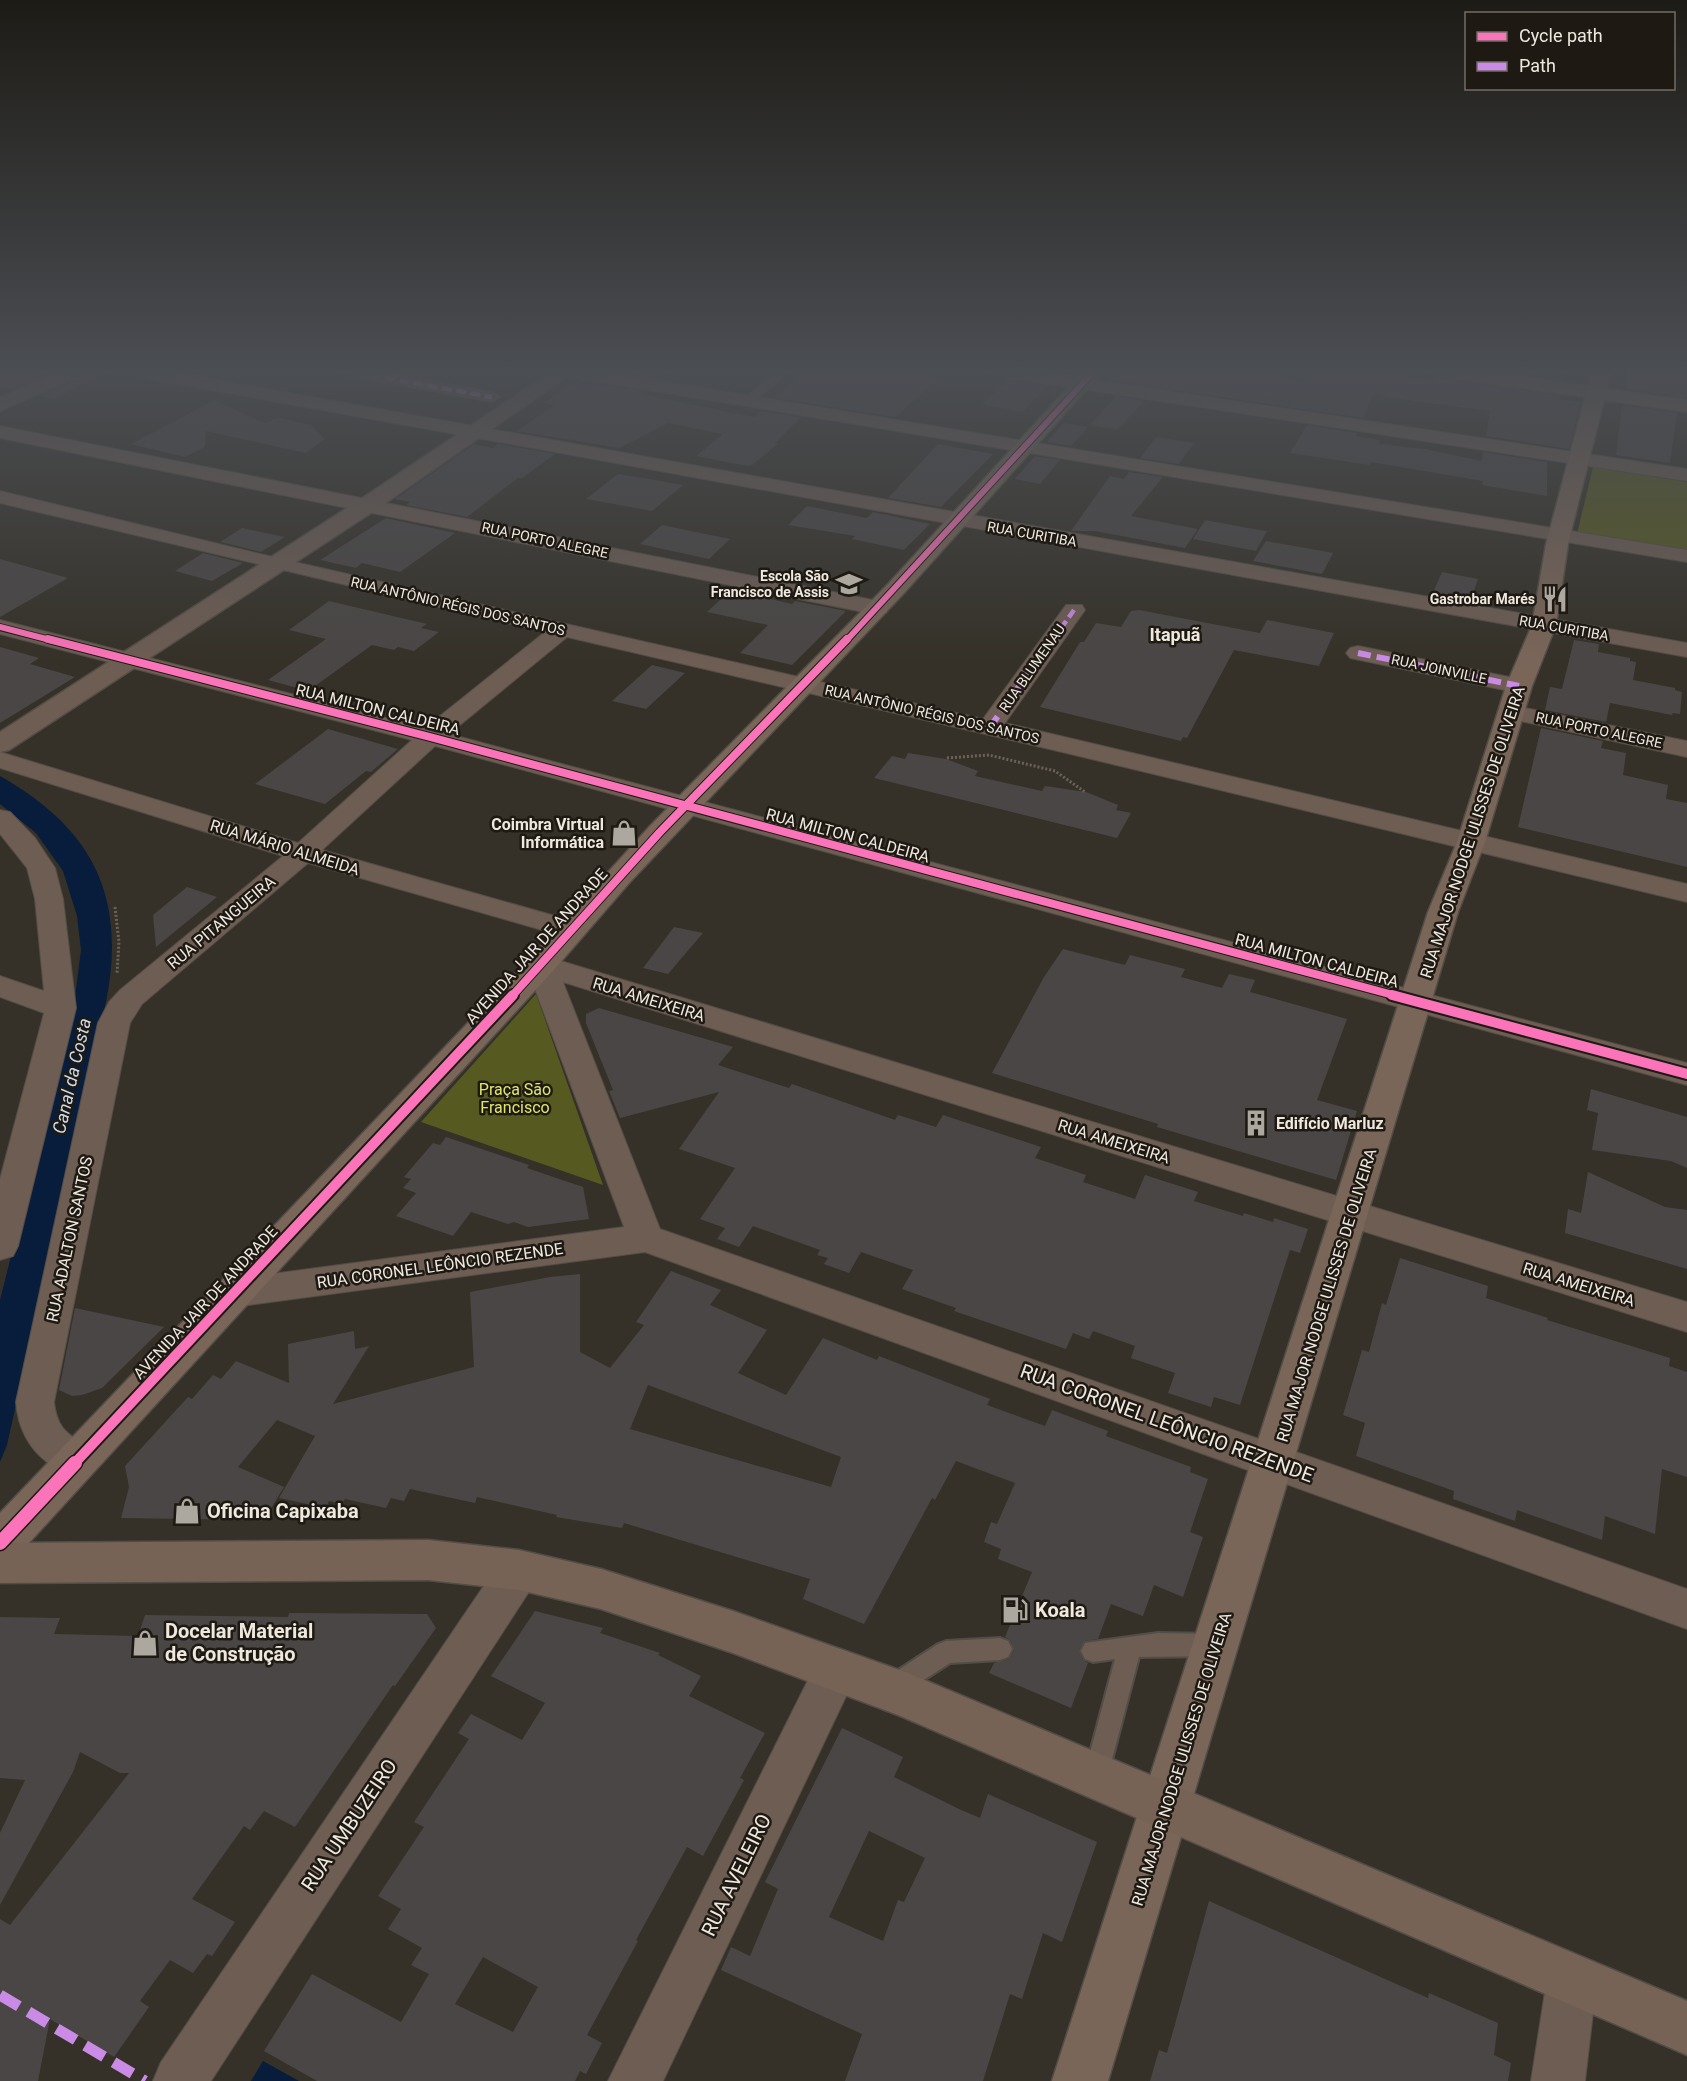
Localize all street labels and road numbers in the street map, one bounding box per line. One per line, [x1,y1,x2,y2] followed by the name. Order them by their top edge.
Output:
[986,518,1078,550] street label: RUA CURITIBA
[480,519,610,561] street label: RUA PORTO ALEGRE
[349,573,567,638] street label: RUA ANTÔNIO RÉGIS DOS SANTOS
[1518,612,1610,644] street label: RUA CURITIBA
[996,621,1068,715] street label: RUA BLUMENAU
[1390,651,1488,687] street label: RUA JOINVILLE
[294,680,463,739] street label: RUA MILTON CALDEIRA
[823,681,1041,746] street label: RUA ANTÔNIO RÉGIS DOS SANTOS
[1416,683,1529,981] street label: RUA MAJOR NODGE ULISSES DE OLIVEIRA
[1534,709,1664,751] street label: RUA PORTO ALEGRE
[764,804,932,867] street label: RUA MILTON CALDEIRA
[208,816,362,879] street label: RUA MÁRIO ALMEIDA
[462,865,611,1028] street label: AVENIDA JAIR DE ANDRADE
[164,872,279,973] street label: RUA PITANGUEIRA
[1233,929,1401,992] street label: RUA MILTON CALDEIRA
[590,973,708,1026] street label: RUA AMEIXEIRA
[1055,1115,1173,1168] street label: RUA AMEIXEIRA
[1273,1146,1380,1444] street label: RUA MAJOR NODGE ULISSES DE OLIVEIRA
[43,1155,96,1324] street label: RUA ADALTON SANTOS
[129,1222,281,1383] street label: AVENIDA JAIR DE ANDRADE
[316,1238,564,1292] street label: RUA CORONEL LEÔNCIO REZENDE
[1520,1258,1638,1311] street label: RUA AMEIXEIRA
[1017,1359,1317,1487] street label: RUA CORONEL LEÔNCIO REZENDE
[1128,1610,1235,1908] street label: RUA MAJOR NODGE ULISSES DE OLIVEIRA
[296,1755,402,1895] street label: RUA UMBUZEIRO
[696,1810,776,1940] street label: RUA AVELEIRO

